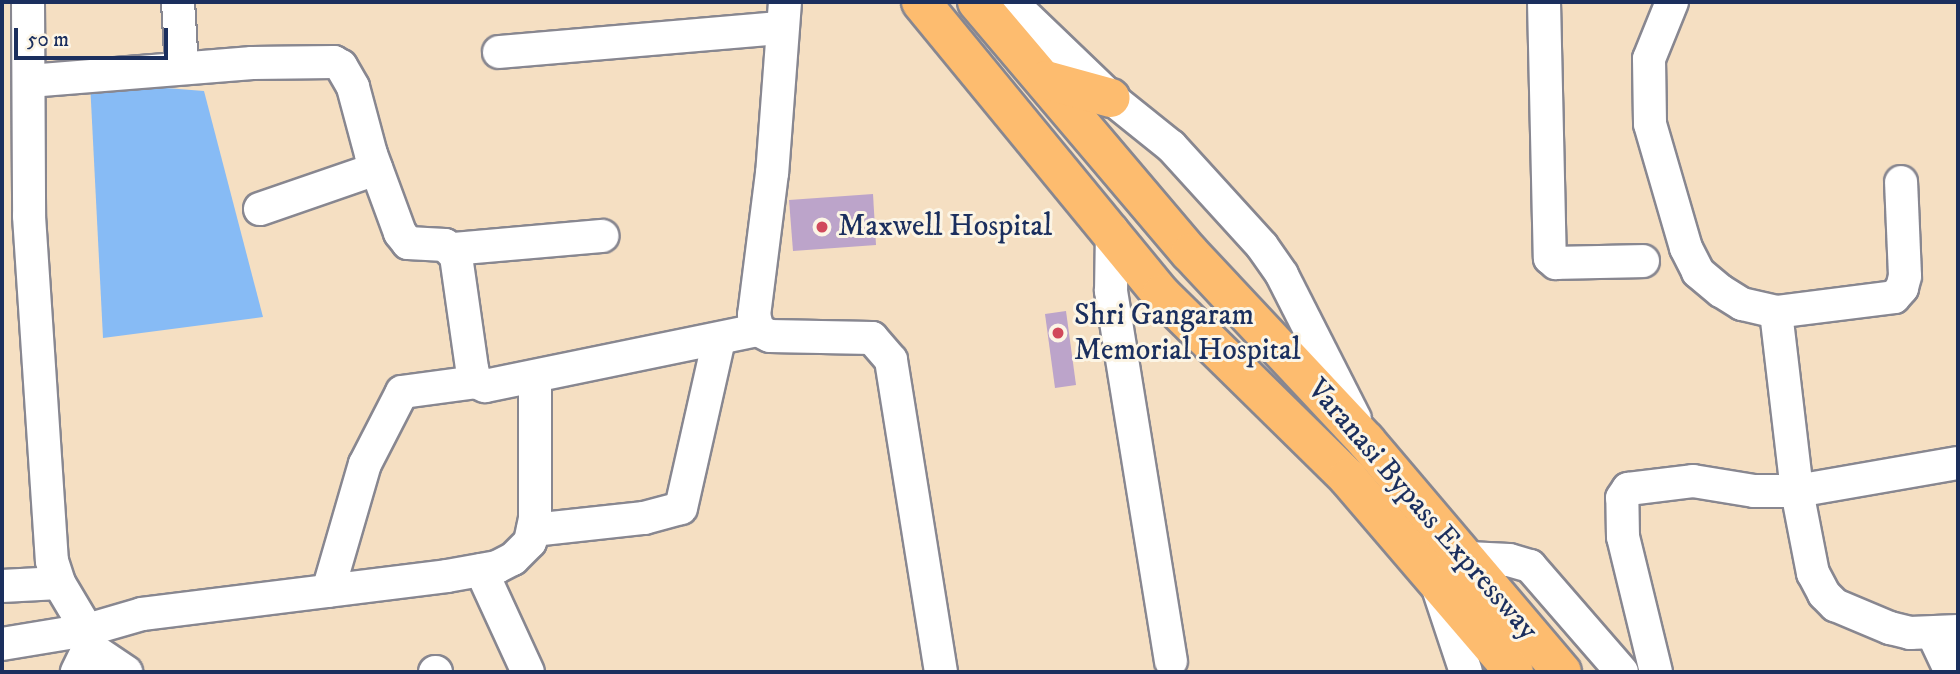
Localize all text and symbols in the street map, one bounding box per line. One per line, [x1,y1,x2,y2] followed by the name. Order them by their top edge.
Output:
[18,14,172,58] scale bar
[27,27,69,53] text: 50 m
[838,209,1052,245] place label: Maxwell Hospital
[812,217,832,237] marker: Maxwell Hospital
[1074,298,1301,368] place label: Shri Gangaram Memorial Hospital
[1048,323,1068,343] marker: Shri Gangaram Memorial Hospital
[1299,372,1545,648] street label: Varanasi Bypass Expressway

